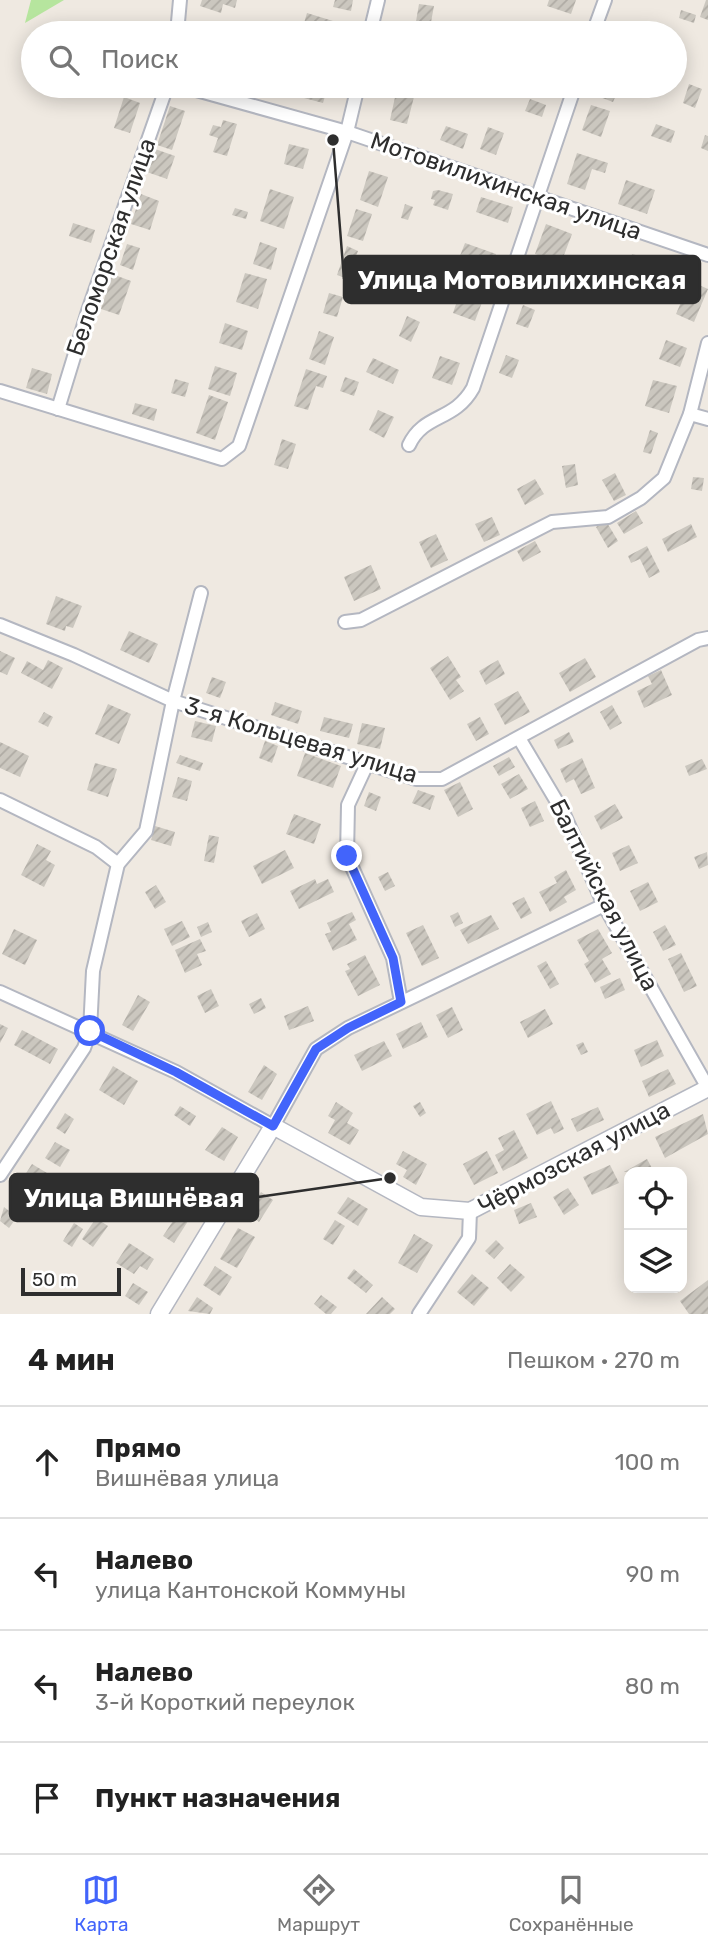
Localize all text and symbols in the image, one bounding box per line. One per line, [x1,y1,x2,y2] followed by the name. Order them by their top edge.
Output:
[21,21,687,98] search box
[45,41,83,79] icon: search
[101,44,179,75] text: Поиск
[367,126,645,246] street label: Мотовилихинская улица
[61,135,161,359] street label: Беломорская улица
[344,256,700,303] callout: Улица Мотовилихинская
[358,265,686,296] text: Улица Мотовилихинская
[181,691,421,789] street label: 3-я Кольцевая улица
[544,794,664,996] street label: Балтийская улица
[331,840,362,871] route end
[74,1015,105,1046] route start
[473,1096,675,1220] street label: Чёрмозская улица
[624,1167,687,1293] map controls
[624,1167,687,1230] button: locate
[10,1174,258,1221] callout: Улица Вишнёвая
[24,1183,244,1214] text: Улица Вишнёвая
[624,1230,687,1293] button: layers
[21,1265,121,1297] scale bar
[32,1268,77,1291] text: 50 m
[28,1342,115,1378] text: 4 мин
[507,1346,680,1374] text: Пешком · 270 m
[95,1433,181,1464] text: Прямо
[28,1443,66,1481] icon: ahead
[615,1448,680,1476] text: 100 m
[95,1464,279,1492] text: Вишнёвая улица
[95,1545,193,1576] text: Налево
[28,1555,66,1593] icon: left
[626,1560,680,1588] text: 90 m
[95,1576,406,1604] text: улица Кантонской Коммуны
[95,1657,193,1688] text: Налево
[28,1667,66,1705] icon: left
[625,1672,680,1700] text: 80 m
[95,1688,355,1716] text: 3-й Короткий переулок
[28,1779,66,1817] icon: arrive
[95,1783,340,1814] text: Пункт назначения
[74,1871,129,1936] tab: Карта
[277,1871,360,1936] tab: Маршрут
[509,1871,634,1936] tab: Сохранённые

